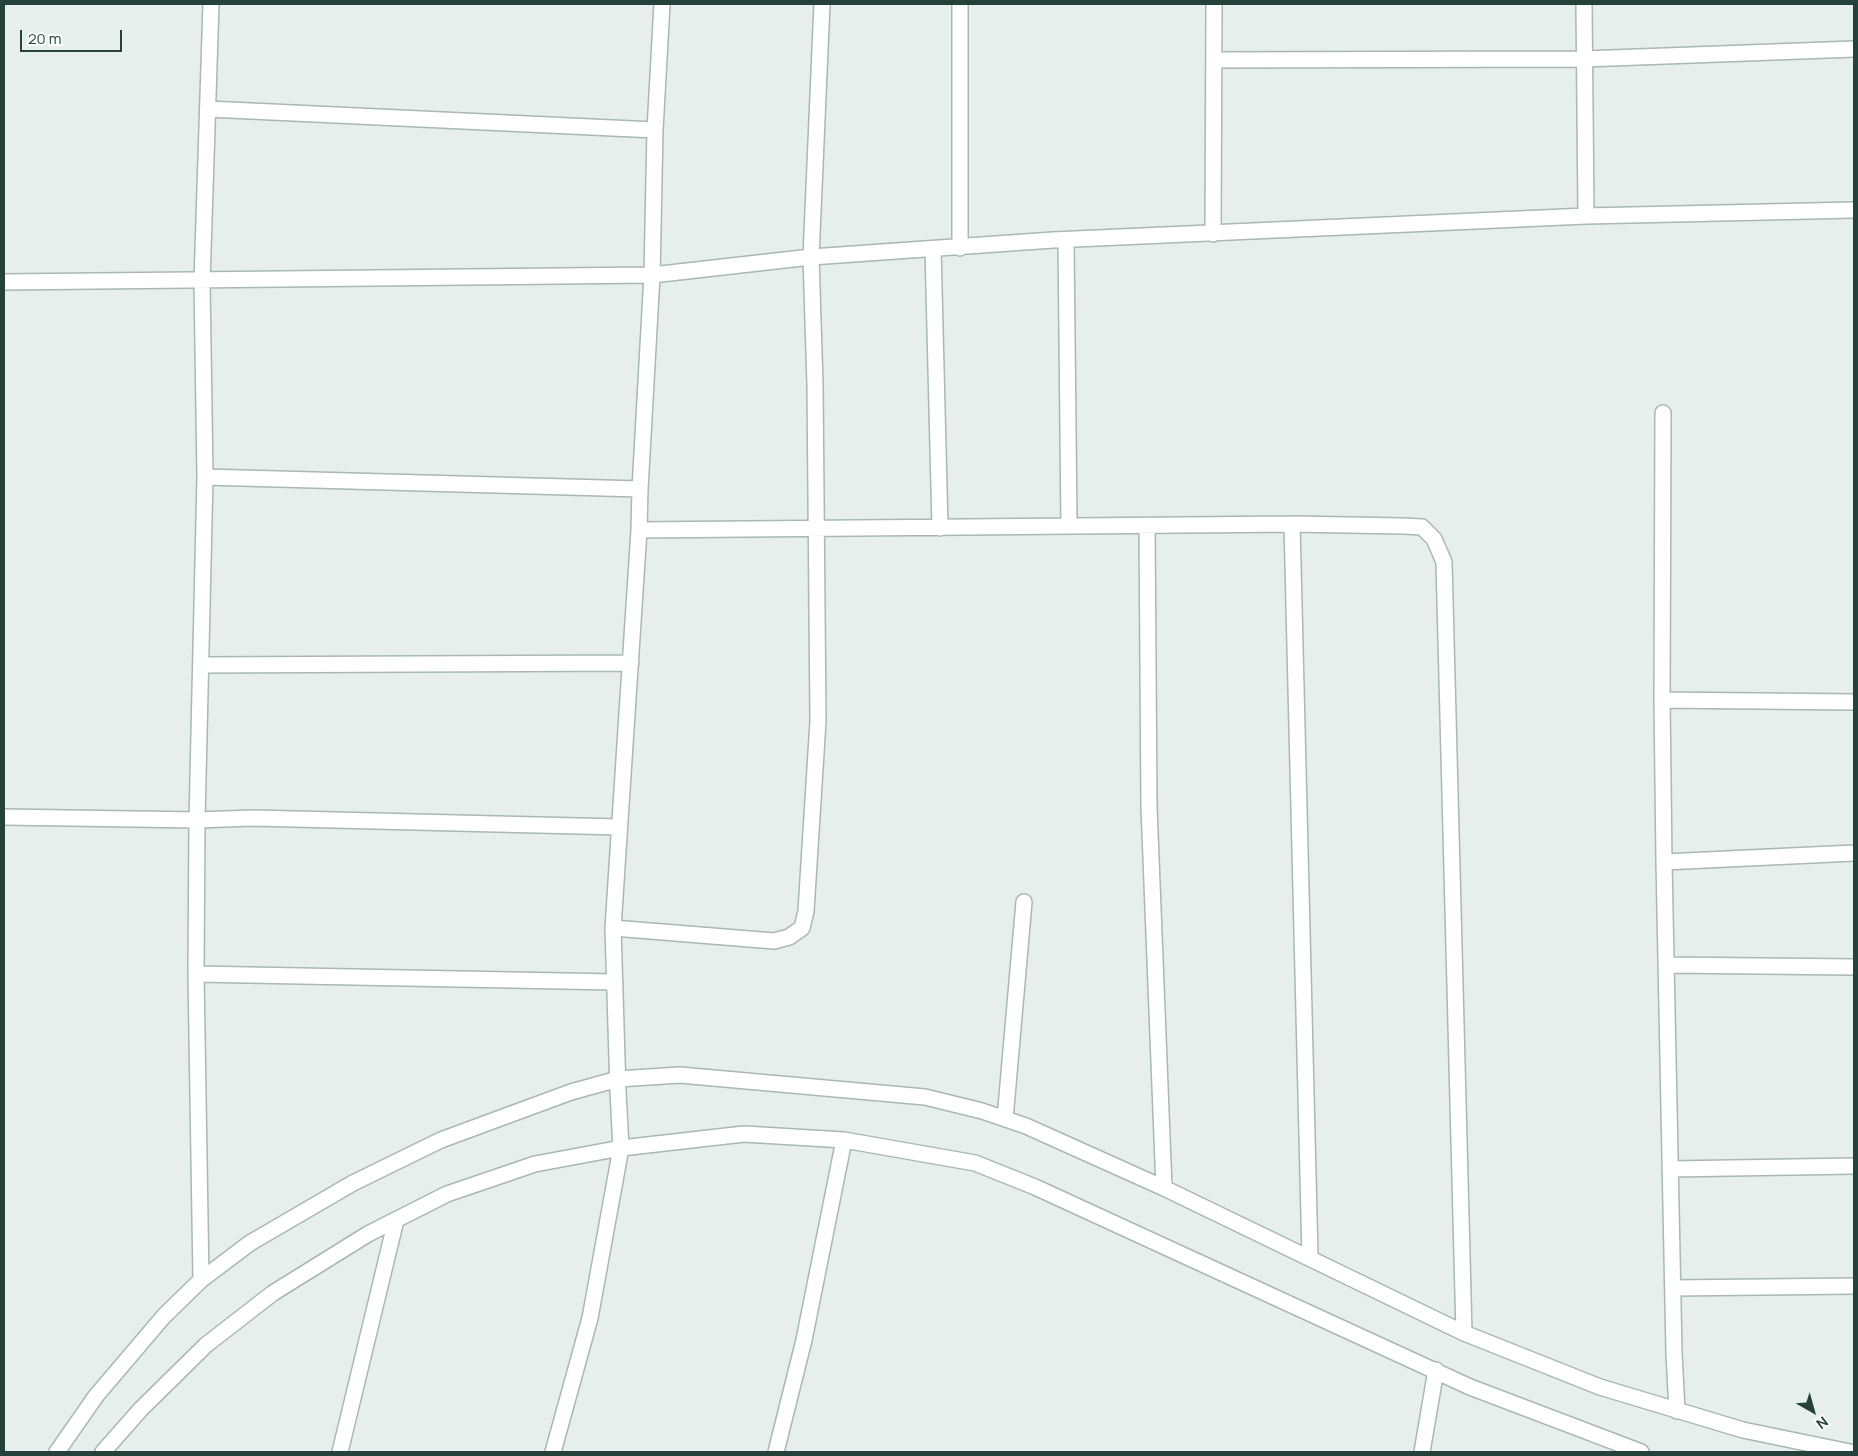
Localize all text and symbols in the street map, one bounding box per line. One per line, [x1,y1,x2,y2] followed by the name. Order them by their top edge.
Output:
[22,20,125,52] scale bar
[28,28,61,49] text: 20 m
[1788,1386,1838,1436] north arrow
[1813,1413,1832,1434] text: N

